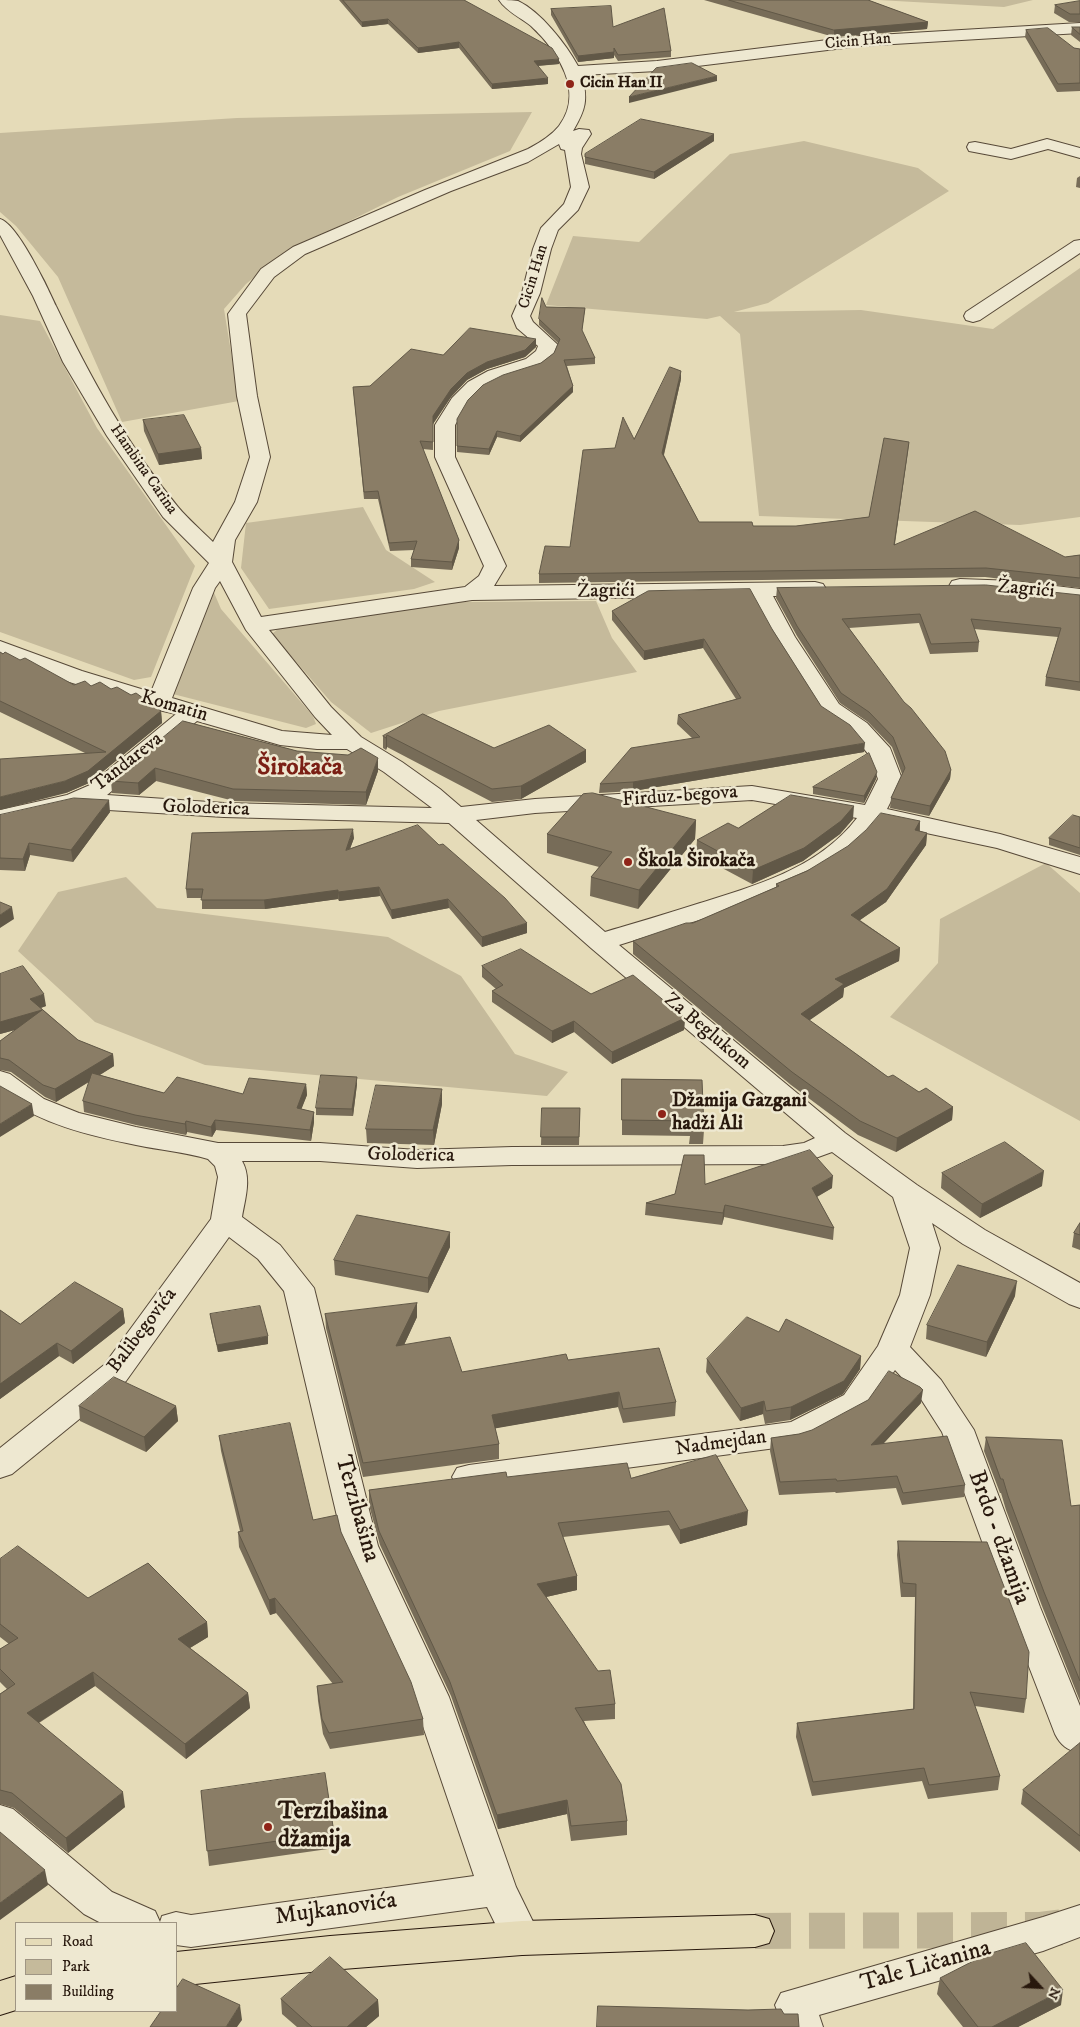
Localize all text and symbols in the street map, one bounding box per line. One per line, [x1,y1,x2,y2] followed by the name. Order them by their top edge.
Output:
[824,30,892,54] street label: Cicin Han
[580,74,663,94] place label: Cicin Han II
[564,78,576,90] marker: Cicin Han II
[515,243,553,311] street label: Cicin Han
[105,421,181,519] street label: Hambina Carina
[996,576,1056,604] street label: Žagrići
[577,580,635,604] street label: Žagrići
[137,686,211,728] street label: Komatin
[88,728,168,798] street label: Tandareva
[257,754,343,784] district label: Širokača
[621,781,739,813] street label: Firduz-begova
[162,795,250,823] street label: Goloderica
[638,850,755,874] place label: Škola Širokača
[622,856,634,868] marker: Škola Širokača
[659,989,755,1075] street label: Za Beglukom
[672,1090,807,1137] place label: Džamija Gazgani hadži Ali
[656,1108,668,1120] marker: Džamija Gazgani hadži Ali
[367,1143,455,1169] street label: Goloderica
[103,1284,183,1378] street label: Balibegovića
[674,1426,768,1462] street label: Nadmejdan
[327,1452,385,1566] street label: Terzibašina
[960,1467,1036,1609] street label: Brdo - džamija
[278,1799,388,1855] place label: Terzibašina džamija
[262,1821,274,1833] marker: Terzibašina džamija
[273,1887,399,1933] street label: Mujkanovića
[15,1922,178,2012] legend
[62,1932,93,1951] text: Road
[858,1935,994,1999] street label: Tale Ličanina
[62,1957,90,1976] text: Park
[1015,1962,1065,2012] north arrow
[62,1982,114,2001] text: Building
[1043,1984,1064,2002] text: N

